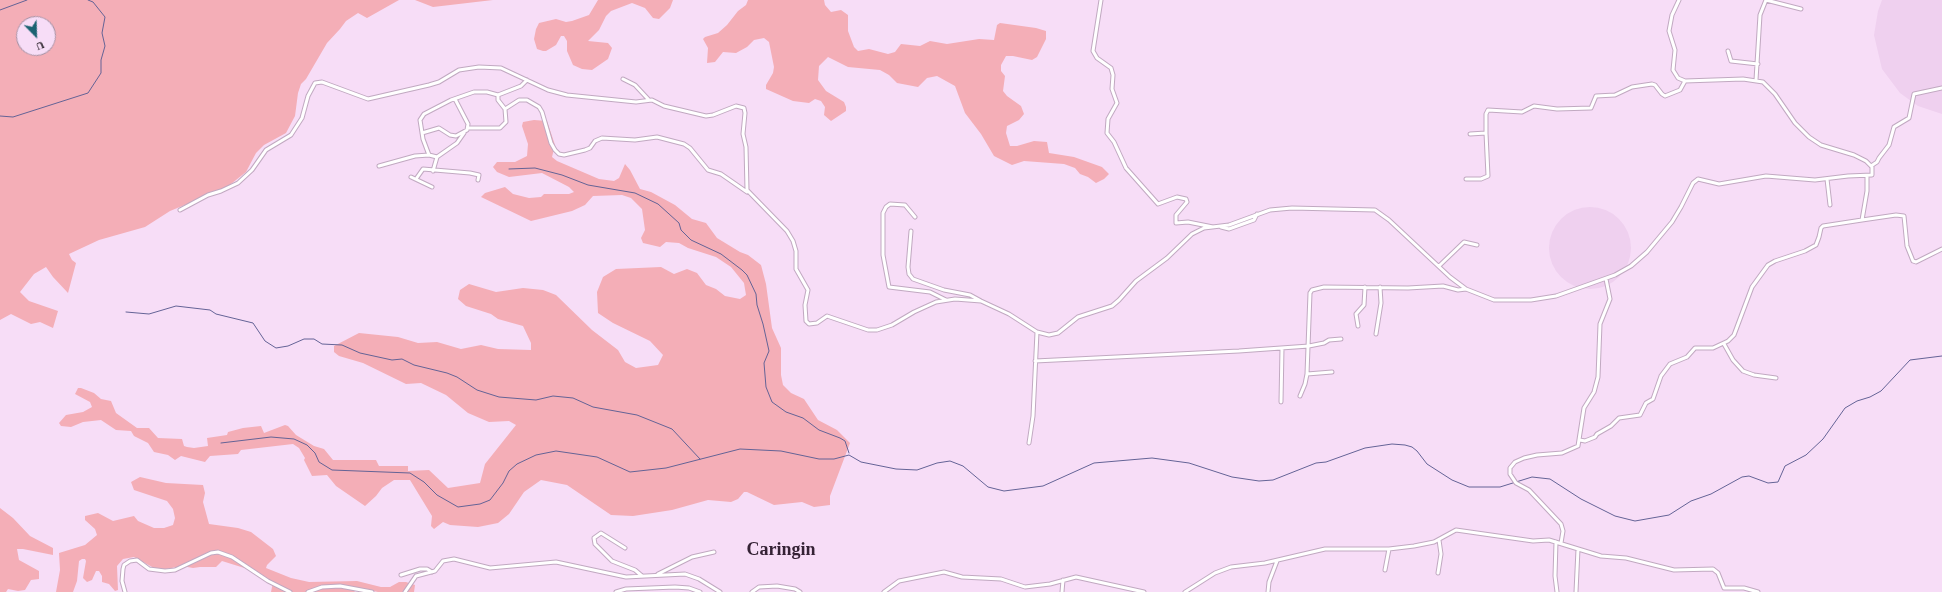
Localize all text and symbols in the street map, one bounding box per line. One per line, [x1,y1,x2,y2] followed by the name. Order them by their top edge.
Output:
[16,16,56,56] north arrow
[34,39,46,53] text: U
[746,539,816,561] district label: Caringin

